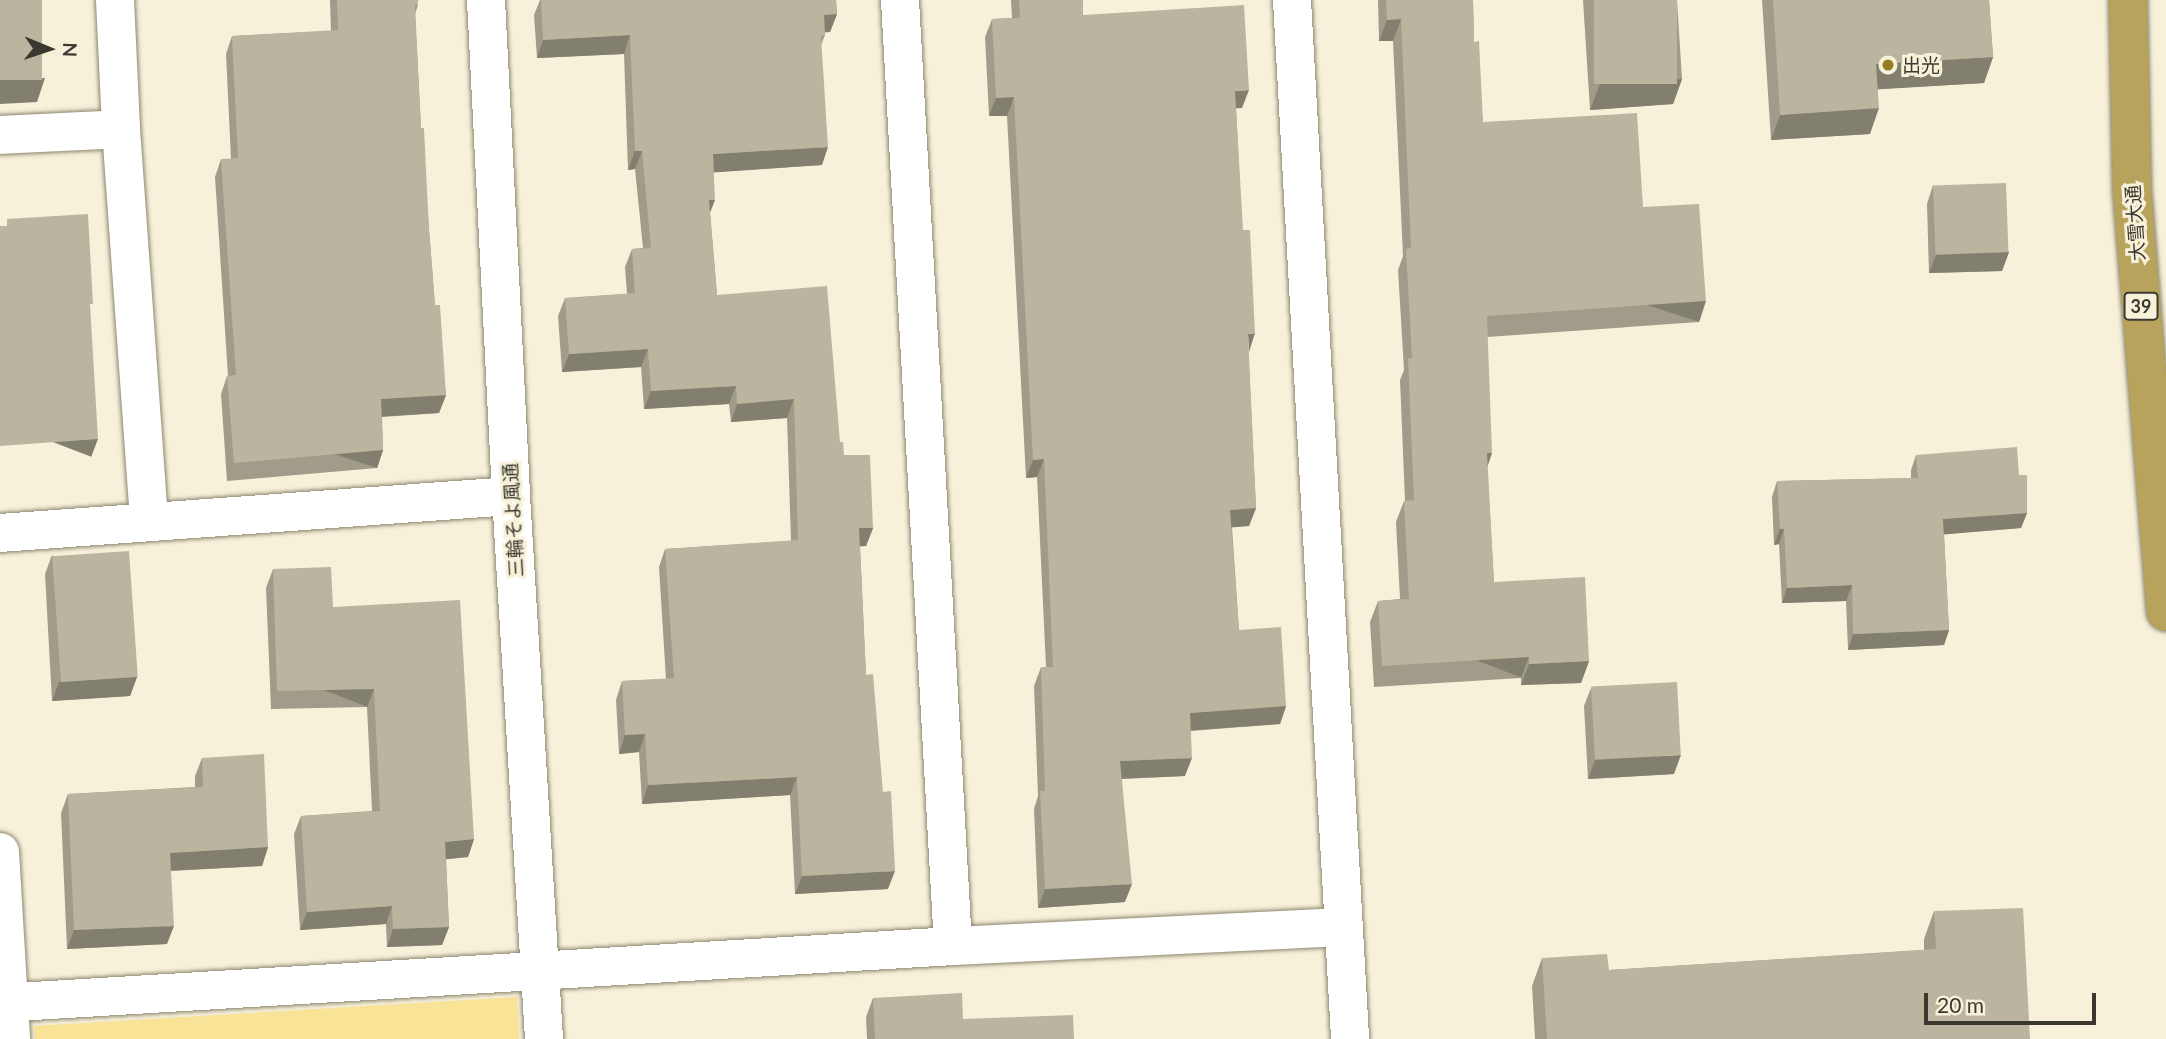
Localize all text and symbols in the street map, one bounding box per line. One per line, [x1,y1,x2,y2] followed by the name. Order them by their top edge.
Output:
[14,14,84,84] north arrow
[59,42,82,57] text: N
[1902,54,1940,76] place label: 出光
[1880,57,1896,73] marker: 出光
[2121,184,2149,262] street label: 大雪大通
[2124,292,2158,320] road number: 39
[499,462,527,578] street label: 三輪そよ風通
[1928,979,2100,1023] scale bar
[1937,992,1984,1017] text: 20 m

